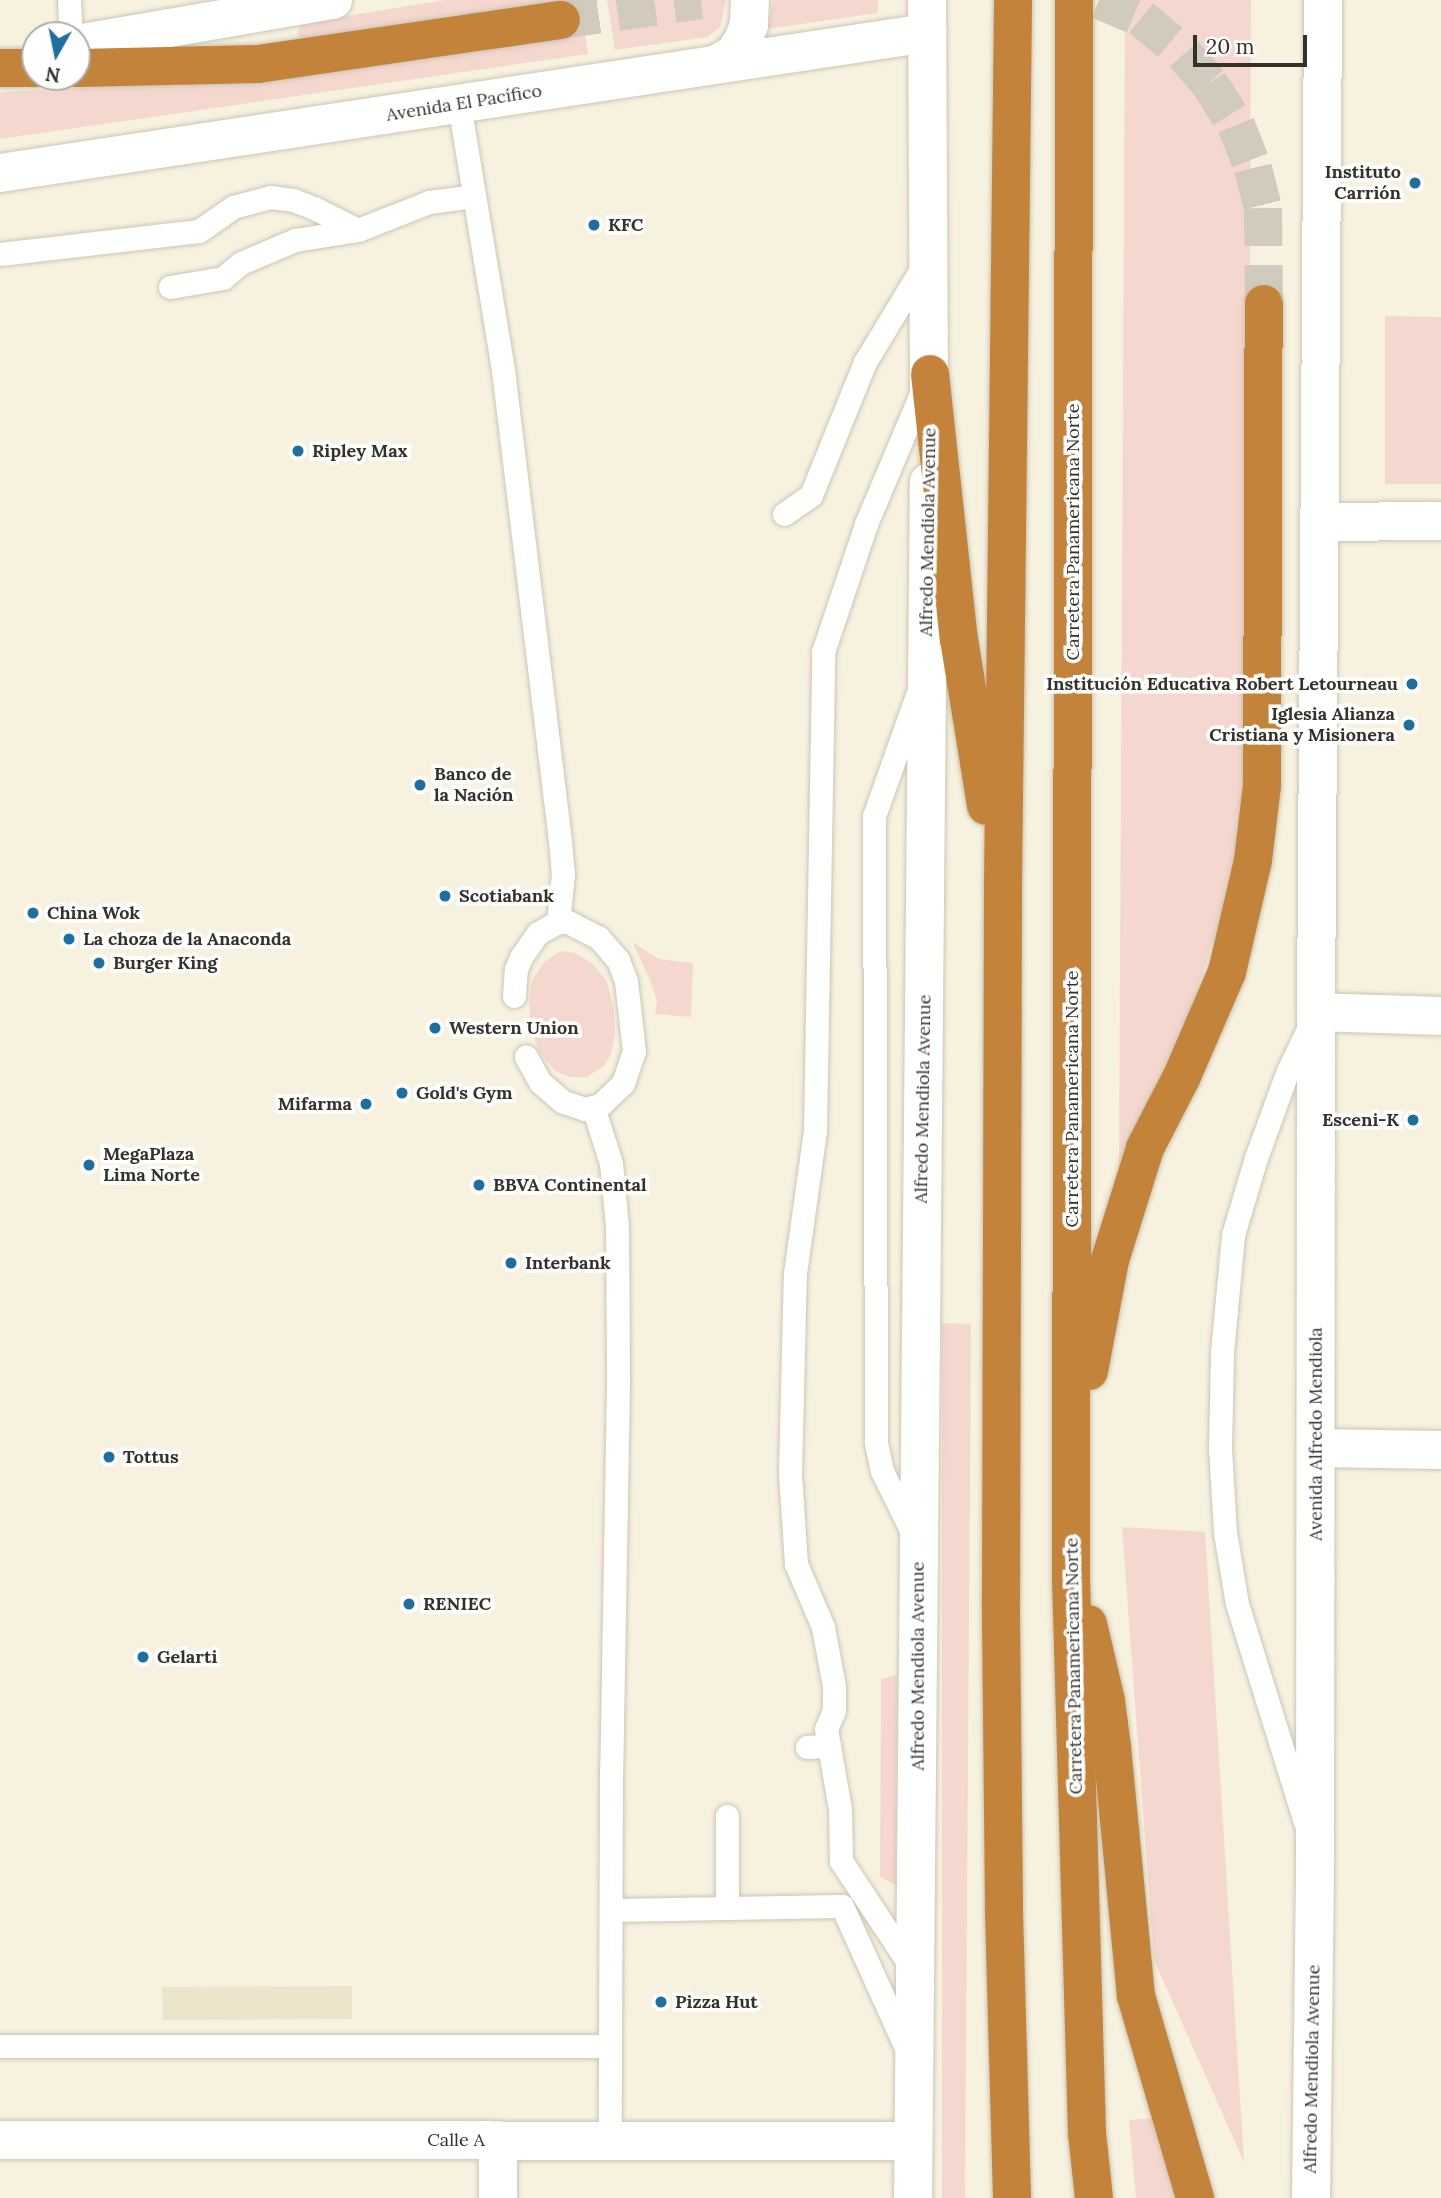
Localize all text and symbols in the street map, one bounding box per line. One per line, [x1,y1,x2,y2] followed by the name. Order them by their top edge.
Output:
[21,21,91,91] north arrow
[1196,21,1310,65] scale bar
[1206,33,1255,60] text: 20 m
[44,62,62,88] text: N
[385,80,543,126] street label: Avenida El Pacífico
[1325,162,1401,204] place label: Instituto Carrión
[1407,175,1423,191] marker: Instituto Carrión
[608,214,643,236] place label: KFC
[586,217,602,233] marker: KFC
[1062,404,1084,660] street label: Carretera Panamericana Norte
[915,427,941,637] street label: Alfredo Mendiola Avenue
[312,440,408,462] place label: Ripley Max
[290,443,306,459] marker: Ripley Max
[1046,673,1398,695] place label: Institución Educativa Robert Letourneau
[1404,676,1420,692] marker: Institución Educativa Robert Letourneau
[1209,704,1395,746] place label: Iglesia Alianza Cristiana y Misionera
[1401,717,1417,733] marker: Iglesia Alianza Cristiana y Misionera
[434,764,514,806] place label: Banco de la Nación
[412,777,428,793] marker: Banco de la Nación
[459,885,554,907] place label: Scotiabank
[437,888,453,904] marker: Scotiabank
[47,902,140,924] place label: China Wok
[25,905,41,921] marker: China Wok
[83,928,291,950] place label: La choza de la Anaconda
[61,931,77,947] marker: La choza de la Anaconda
[113,952,218,974] place label: Burger King
[91,955,107,971] marker: Burger King
[1061,971,1083,1227] street label: Carretera Panamericana Norte
[910,994,936,1204] street label: Alfredo Mendiola Avenue
[449,1017,579,1039] place label: Western Union
[427,1020,443,1036] marker: Western Union
[416,1082,513,1104] place label: Gold's Gym
[394,1085,410,1101] marker: Gold's Gym
[278,1093,352,1115] place label: Mifarma
[358,1096,374,1112] marker: Mifarma
[1322,1109,1399,1131] place label: Esceni-K
[1405,1112,1421,1128] marker: Esceni-K
[103,1144,200,1186] place label: MegaPlaza Lima Norte
[81,1157,97,1173] marker: MegaPlaza Lima Norte
[493,1174,647,1196] place label: BBVA Continental
[471,1177,487,1193] marker: BBVA Continental
[525,1252,611,1274] place label: Interbank
[503,1255,519,1271] marker: Interbank
[1305,1327,1327,1541] street label: Avenida Alfredo Mendiola
[123,1446,179,1468] place label: Tottus
[101,1449,117,1465] marker: Tottus
[1061,1537,1087,1795] street label: Carretera Panamericana Norte
[907,1561,929,1771] street label: Alfredo Mendiola Avenue
[423,1593,491,1615] place label: RENIEC
[401,1596,417,1612] marker: RENIEC
[157,1646,217,1668] place label: Gelarti
[135,1649,151,1665] marker: Gelarti
[1299,1964,1325,2174] street label: Alfredo Mendiola Avenue
[675,1991,758,2013] place label: Pizza Hut
[653,1994,669,2010] marker: Pizza Hut
[427,2129,485,2151] street label: Calle A

